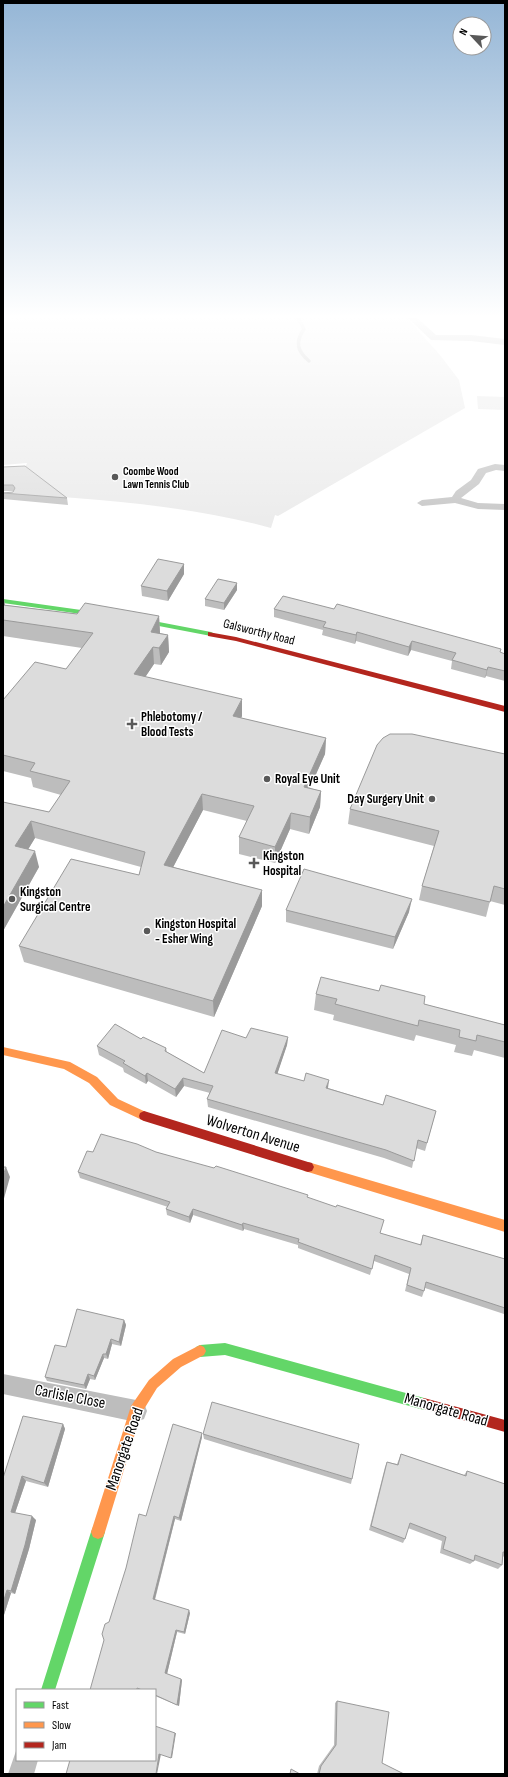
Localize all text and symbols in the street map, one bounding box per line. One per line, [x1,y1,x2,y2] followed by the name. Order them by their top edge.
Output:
[452,16,492,56] north arrow
[456,26,471,37] text: N
[123,465,190,491] place label: Coombe Wood Lawn Tennis Club
[110,472,120,482] marker: Coombe Wood Lawn Tennis Club
[222,615,296,649] street label: Galsworthy Road
[141,709,203,740] place label: Phlebotomy / Blood Tests
[126,718,138,730] marker: Phlebotomy / Blood Tests
[275,771,341,787] place label: Royal Eye Unit
[262,774,272,784] marker: Royal Eye Unit
[347,791,425,807] place label: Day Surgery Unit
[427,794,437,804] marker: Day Surgery Unit
[263,848,304,879] place label: Kingston Hospital
[248,857,260,869] marker: Kingston Hospital
[20,884,91,915] place label: Kingston Surgical Centre
[7,894,17,904] marker: Kingston Surgical Centre
[155,916,236,947] place label: Kingston Hospital - Esher Wing
[142,926,152,936] marker: Kingston Hospital - Esher Wing
[204,1111,302,1157] street label: Wolverton Avenue
[33,1381,107,1413] street label: Carlisle Close
[402,1389,490,1431] street label: Manorgate Road
[102,1405,148,1493] street label: Manorgate Road
[16,1689,156,1761] legend
[52,1698,69,1713] text: Fast
[52,1718,71,1733] text: Slow
[51,1738,67,1753] text: Jam

